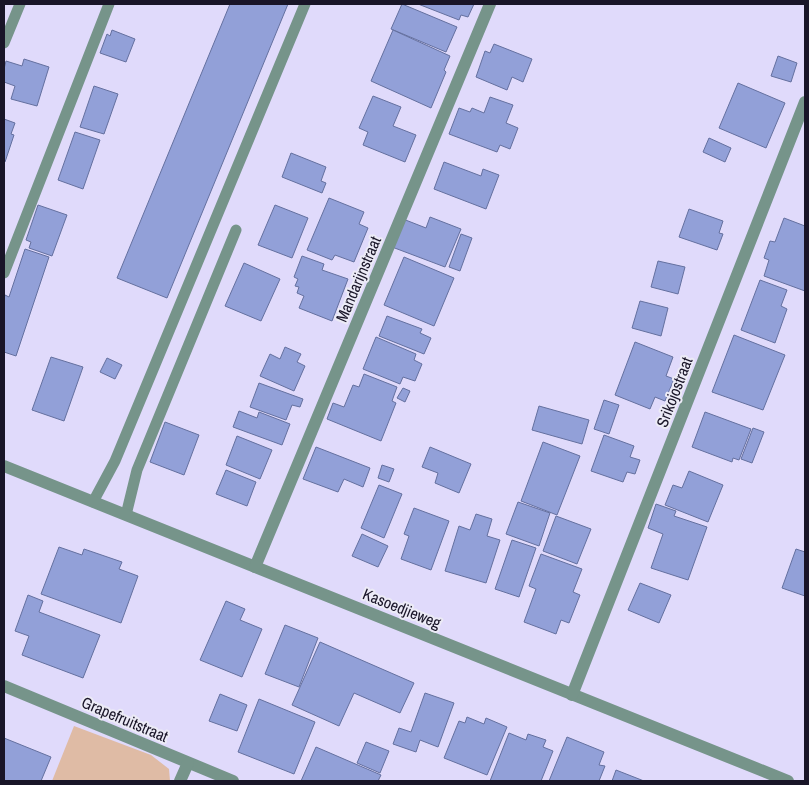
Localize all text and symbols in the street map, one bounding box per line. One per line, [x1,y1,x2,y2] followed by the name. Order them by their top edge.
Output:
[330,232,386,325] street label: Mandarijnstraat
[651,353,698,430] street label: Srikojostraat
[360,582,445,634] street label: Kasoedjieweg
[78,691,172,747] street label: Grapefruitstraat

